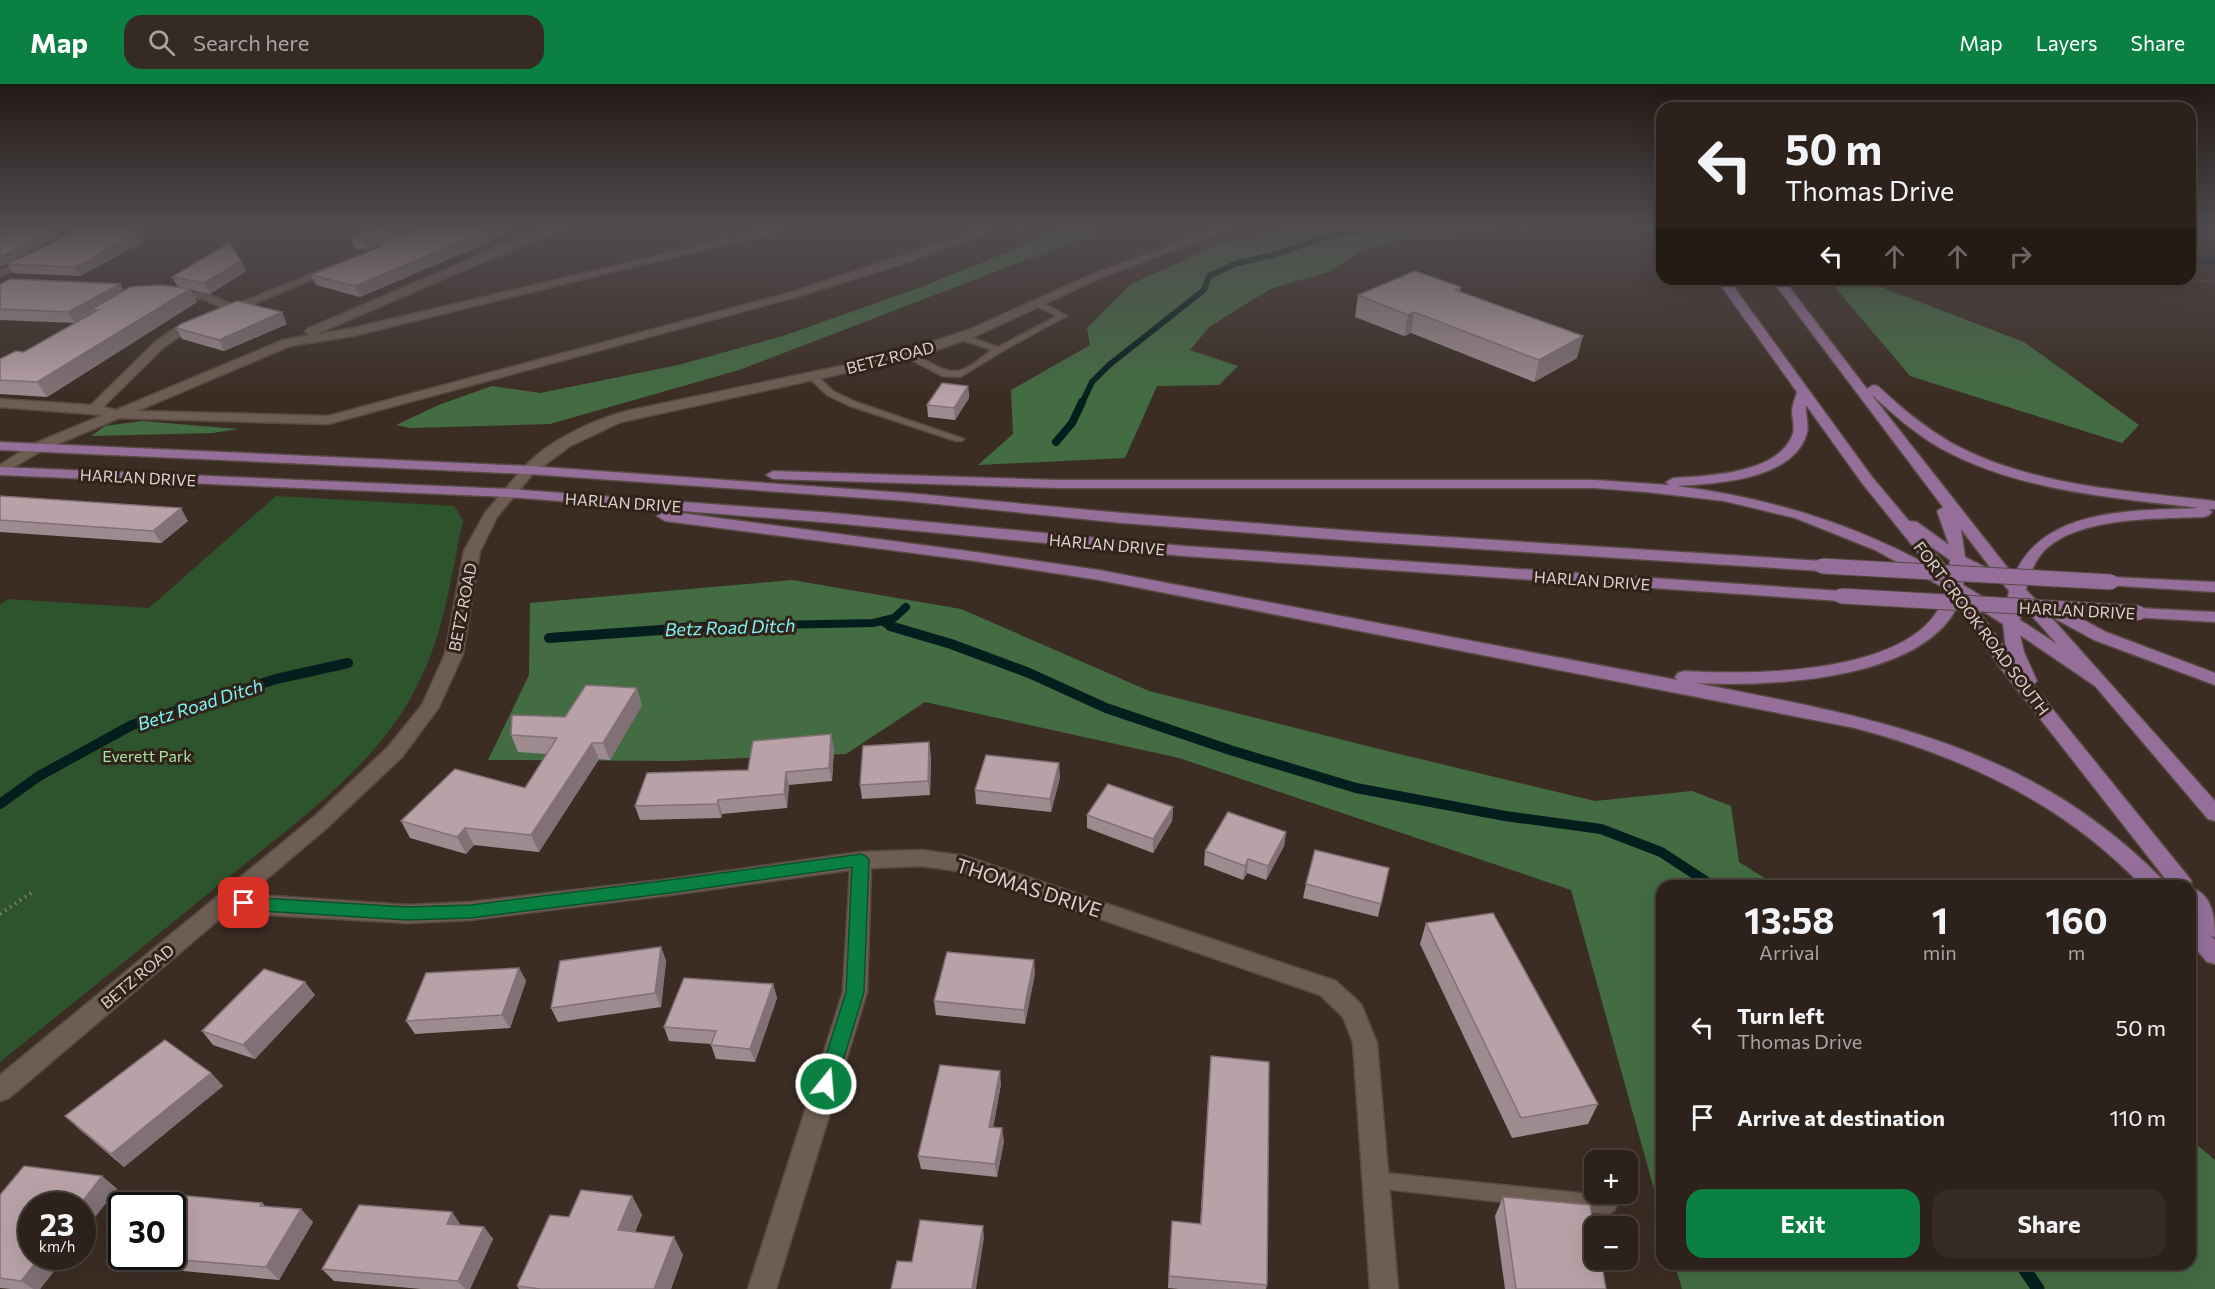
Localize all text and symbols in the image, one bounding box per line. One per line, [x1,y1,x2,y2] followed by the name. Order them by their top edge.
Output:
[124,15,544,69] search box
[30,25,88,59] text: Map
[145,26,178,59] icon: search
[193,29,309,56] text: Search here
[1959,30,2003,55] text: Map
[2036,30,2098,55] text: Layers
[2131,30,2185,55] text: Share
[1785,122,1882,174] text: 50 m
[1686,126,1764,204] icon: left
[1785,174,1954,207] text: Thomas Drive
[1815,240,1848,273] icon: left
[1878,240,1911,273] icon: ahead
[1941,240,1974,273] icon: ahead
[2004,240,2037,273] icon: right
[844,337,936,377] street label: BETZ ROAD
[79,464,197,490] street label: HARLAN DRIVE
[564,488,682,516] street label: HARLAN DRIVE
[1048,529,1166,559] street label: HARLAN DRIVE
[1910,537,2054,719] street label: FORT CROOK ROAD SOUTH
[444,561,480,653] street label: BETZ ROAD
[1533,566,1651,594] street label: HARLAN DRIVE
[2018,597,2136,623] street label: HARLAN DRIVE
[664,614,796,640] water label: Betz Road Ditch
[134,673,266,735] water label: Betz Road Ditch
[102,746,192,765] park label: Everett Park
[953,852,1105,922] street label: THOMAS DRIVE
[218,877,269,928] pin
[227,886,260,919] icon: arrive
[1744,897,1834,941] text: 13:58
[1932,897,1948,941] text: 1
[2045,897,2108,941] text: 160
[97,940,177,1012] street label: BETZ ROAD
[1759,940,1820,964] text: Arrival
[1923,940,1957,964] text: min
[2068,940,2085,964] text: m
[1737,1002,1824,1029] text: Turn left
[1686,1011,1719,1044] icon: left
[2116,1014,2166,1041] text: 50 m
[1737,1029,1862,1053] text: Thomas Drive
[794,1052,858,1116] position arrow
[1686,1101,1719,1134] icon: arrive
[1737,1104,1945,1131] text: Arrive at destination
[2109,1104,2166,1131] text: 110 m
[1584,1150,1638,1270] map controls
[1584,1150,1638,1204] button: +
[1686,1189,1920,1258] button: Exit
[1932,1189,2166,1258] button: Share
[108,1192,186,1270] speed limit sign: 30
[40,1205,74,1242] text: 23
[1584,1216,1638,1270] button: −
[39,1237,75,1255] text: km/h

